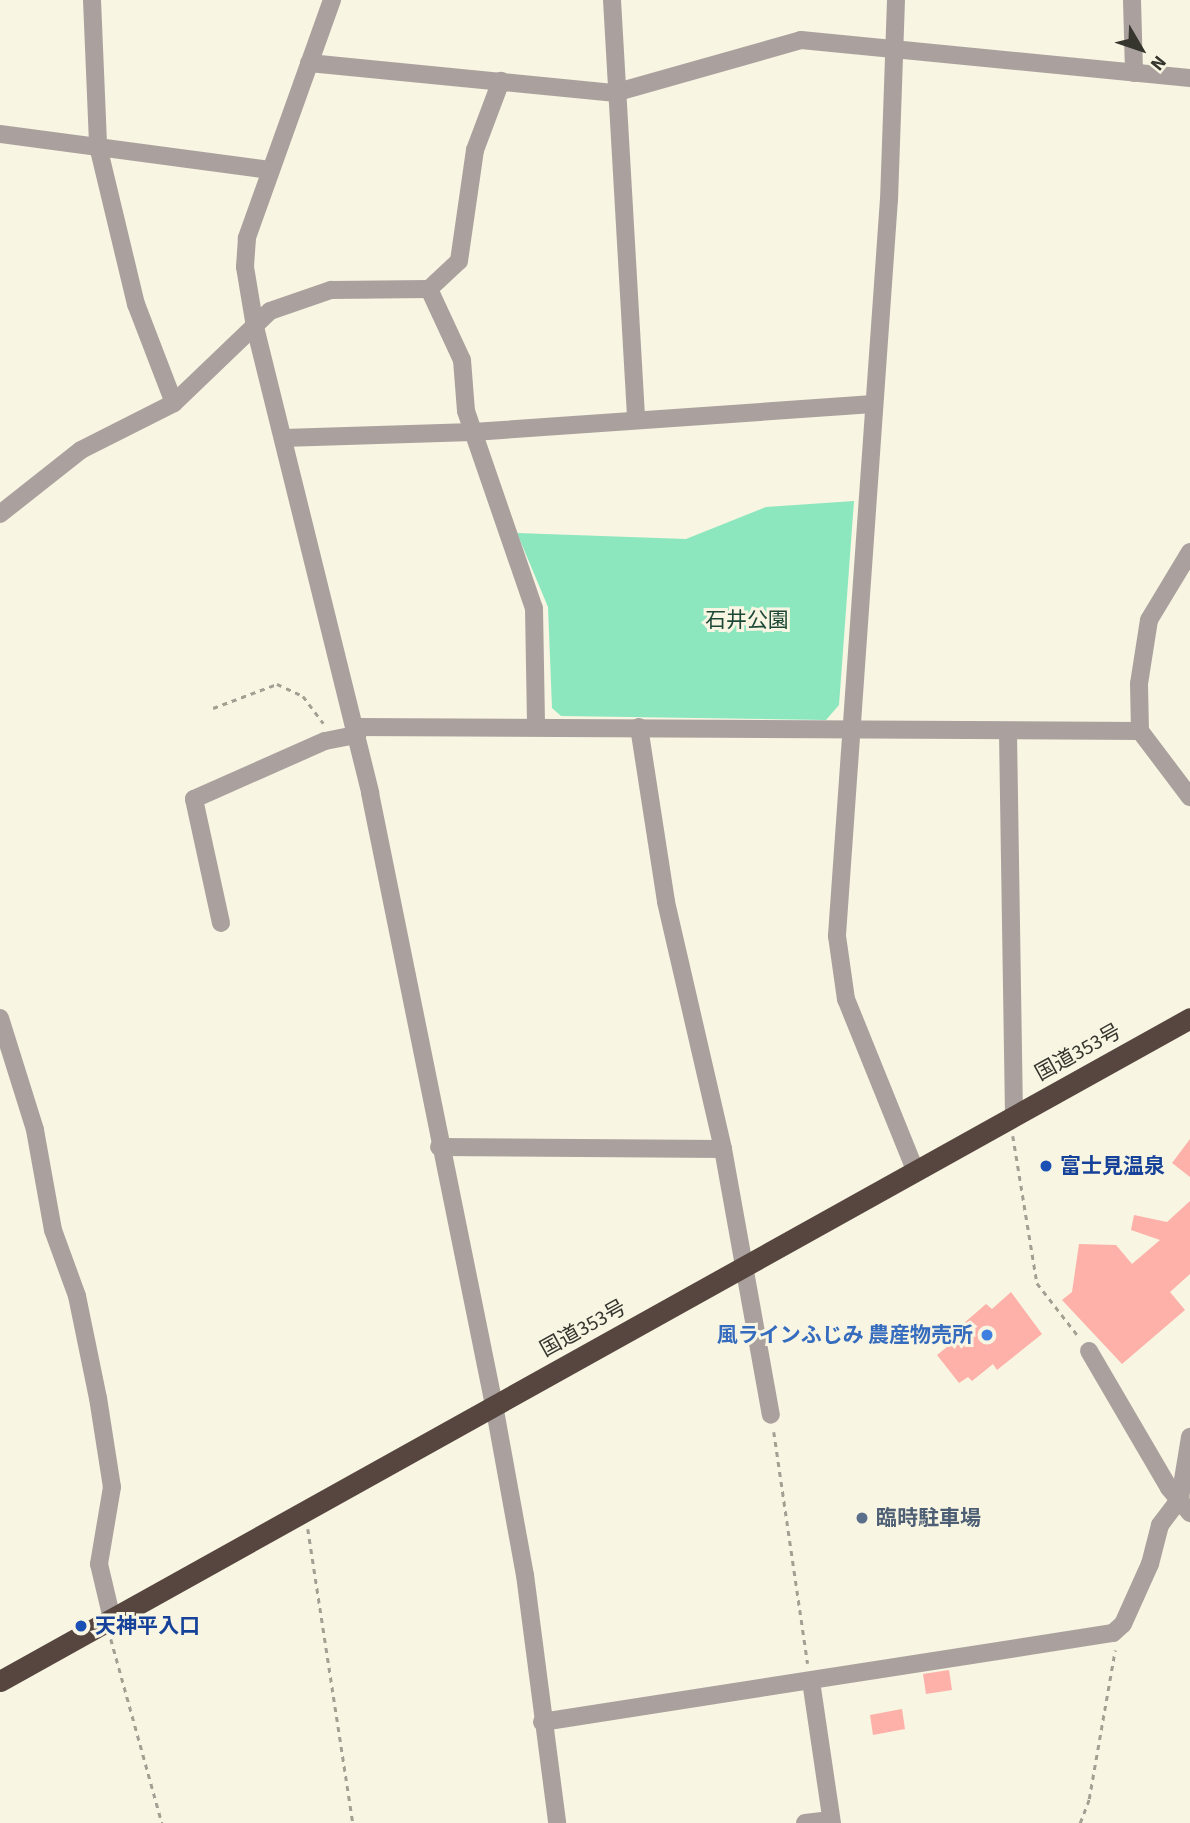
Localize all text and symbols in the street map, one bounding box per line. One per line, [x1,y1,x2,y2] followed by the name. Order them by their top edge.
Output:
[1106,14,1176,84] north arrow
[1143,49,1172,76] text: N
[705,607,789,633] park label: 石井公園
[1031,1018,1125,1086] street label: 国道353号
[1060,1153,1165,1179] place label: 富士見温泉
[1038,1158,1054,1174] marker: 富士見温泉
[536,1294,630,1362] street label: 国道353号
[717,1322,973,1348] place label: 風ラインふじみ 農産物売所
[979,1327,995,1343] marker: 風ラインふじみ 農産物売所
[876,1505,981,1531] place label: 臨時駐車場
[854,1510,870,1526] marker: 臨時駐車場
[95,1613,200,1639] place label: 天神平入口
[73,1618,89,1634] marker: 天神平入口

